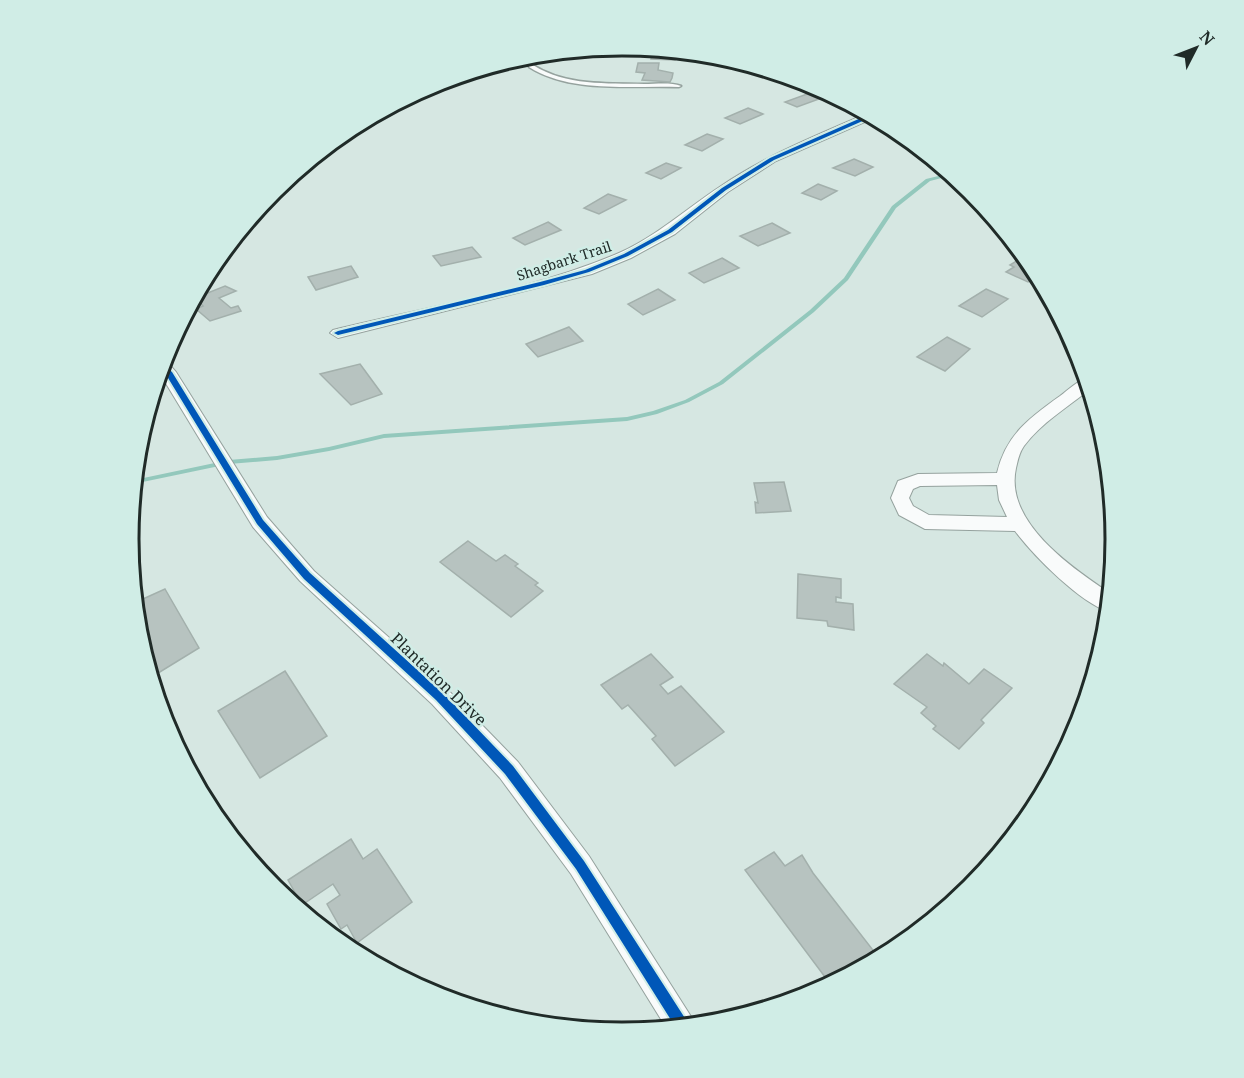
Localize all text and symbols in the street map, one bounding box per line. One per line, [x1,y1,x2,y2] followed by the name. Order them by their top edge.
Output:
[1166,18,1226,78] north arrow
[1195,26,1220,50] text: N
[514,236,614,285] street label: Shagbark Trail
[386,628,492,730] street label: Plantation Drive

